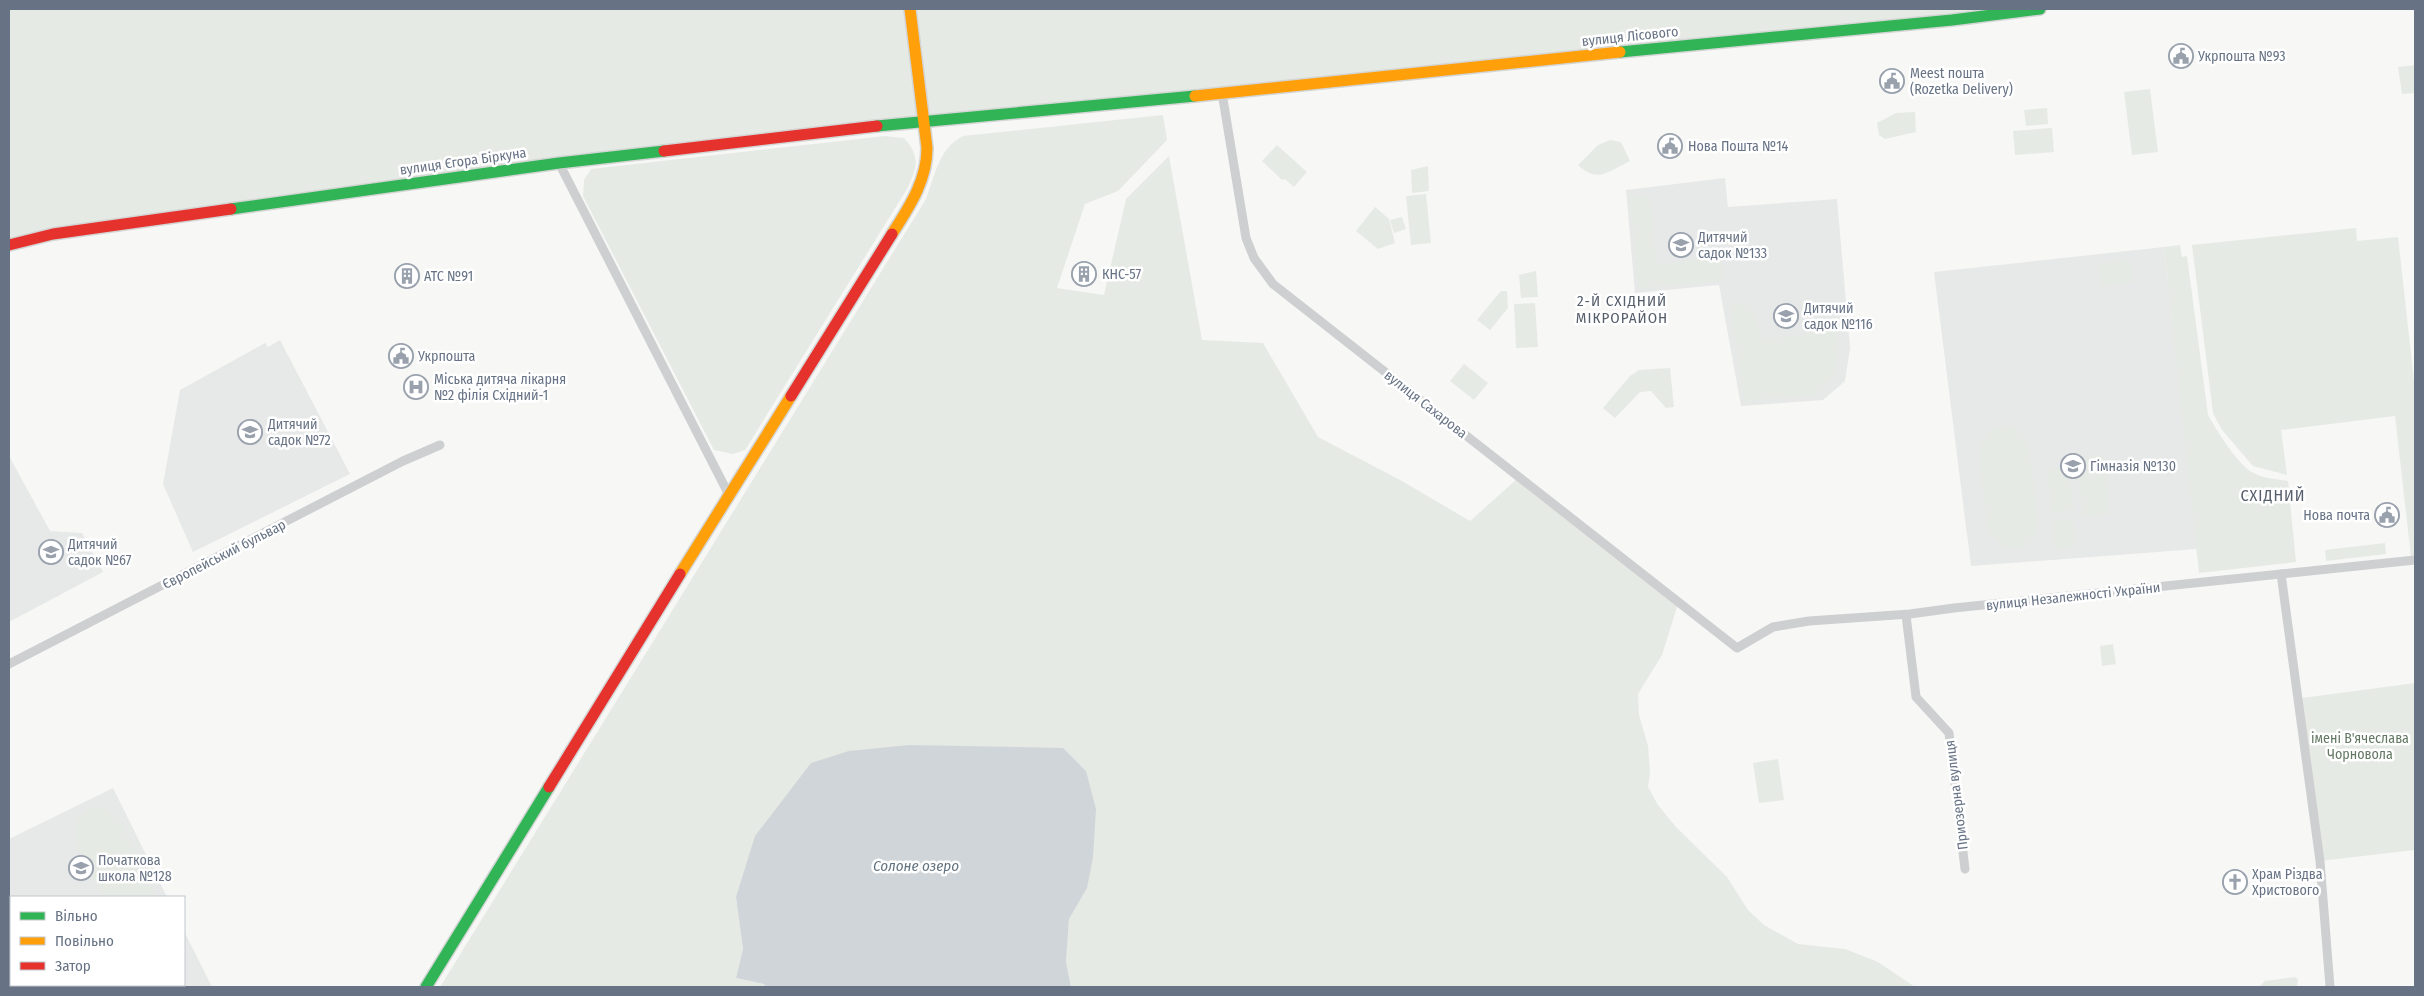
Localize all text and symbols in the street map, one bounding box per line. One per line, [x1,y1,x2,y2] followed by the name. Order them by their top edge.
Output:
[1581,23,1679,50] street label: вулиця Лісового
[2168,43,2194,69] public building icon: Укрпошта №93
[2197,48,2285,65] place label: Укрпошта №93
[1910,65,2013,98] place label: Meest пошта (Rozetka Delivery)
[1879,68,1905,94] public building icon: Meest пошта (Rozetka Delivery)
[1657,133,1683,159] public building icon: Нова Пошта №14
[1688,138,1789,155] place label: Нова Пошта №14
[399,144,528,179] street label: вулиця Єгора Біркуна
[1697,229,1767,262] place label: Дитячий садок №133
[1668,232,1694,258] school or university icon: Дитячий садок №133
[1071,261,1097,287] building icon: КНС-57
[394,263,420,289] building icon: АТС №91
[1102,266,1141,283] place label: КНС-57
[424,268,473,285] place label: АТС №91
[1576,292,1668,327] district label: 2-Й СХІДНИЙ МІКРОРАЙОН
[1803,300,1873,333] place label: Дитячий садок №116
[1773,303,1799,329] school or university icon: Дитячий садок №116
[388,343,414,369] public building icon: Укрпошта
[417,348,475,365] place label: Укрпошта
[1381,367,1471,442] street label: вулиця Сахарова
[434,371,566,404] place label: Міська дитяча лікарня №2 філія Східний-1
[403,374,429,400] hospital icon: Міська дитяча лікарня №2 філія Східний-1
[267,416,331,449] place label: Дитячий садок №72
[237,419,263,445] school or university icon: Дитячий садок №72
[2060,453,2086,479] school or university icon: Гімназія №130
[2090,458,2176,475] place label: Гімназія №130
[2240,486,2306,505] district label: СХІДНИЙ
[2374,502,2400,528] public building icon: Нова почта
[2303,507,2370,524] place label: Нова почта
[160,516,289,593] street label: Європейський бульвар
[67,536,132,569] place label: Дитячий садок №67
[38,539,64,565] school or university icon: Дитячий садок №67
[1985,579,2161,614] street label: вулиця Незалежності України
[2311,730,2409,763] park label: імені В'ячеслава Чорновола
[1941,739,1972,851] street label: Приозерна вулиця
[98,852,172,885] place label: Початкова школа №128
[68,855,94,881] school or university icon: Початкова школа №128
[873,857,959,875] water label: Солоне озеро
[2252,866,2323,899] place label: Храм Різдва Христового
[2222,869,2248,895] church icon: Храм Різдва Христового
[10,896,185,986] legend
[55,907,98,925] text: Вільно
[55,932,114,950] text: Повільно
[55,957,91,975] text: Затор

